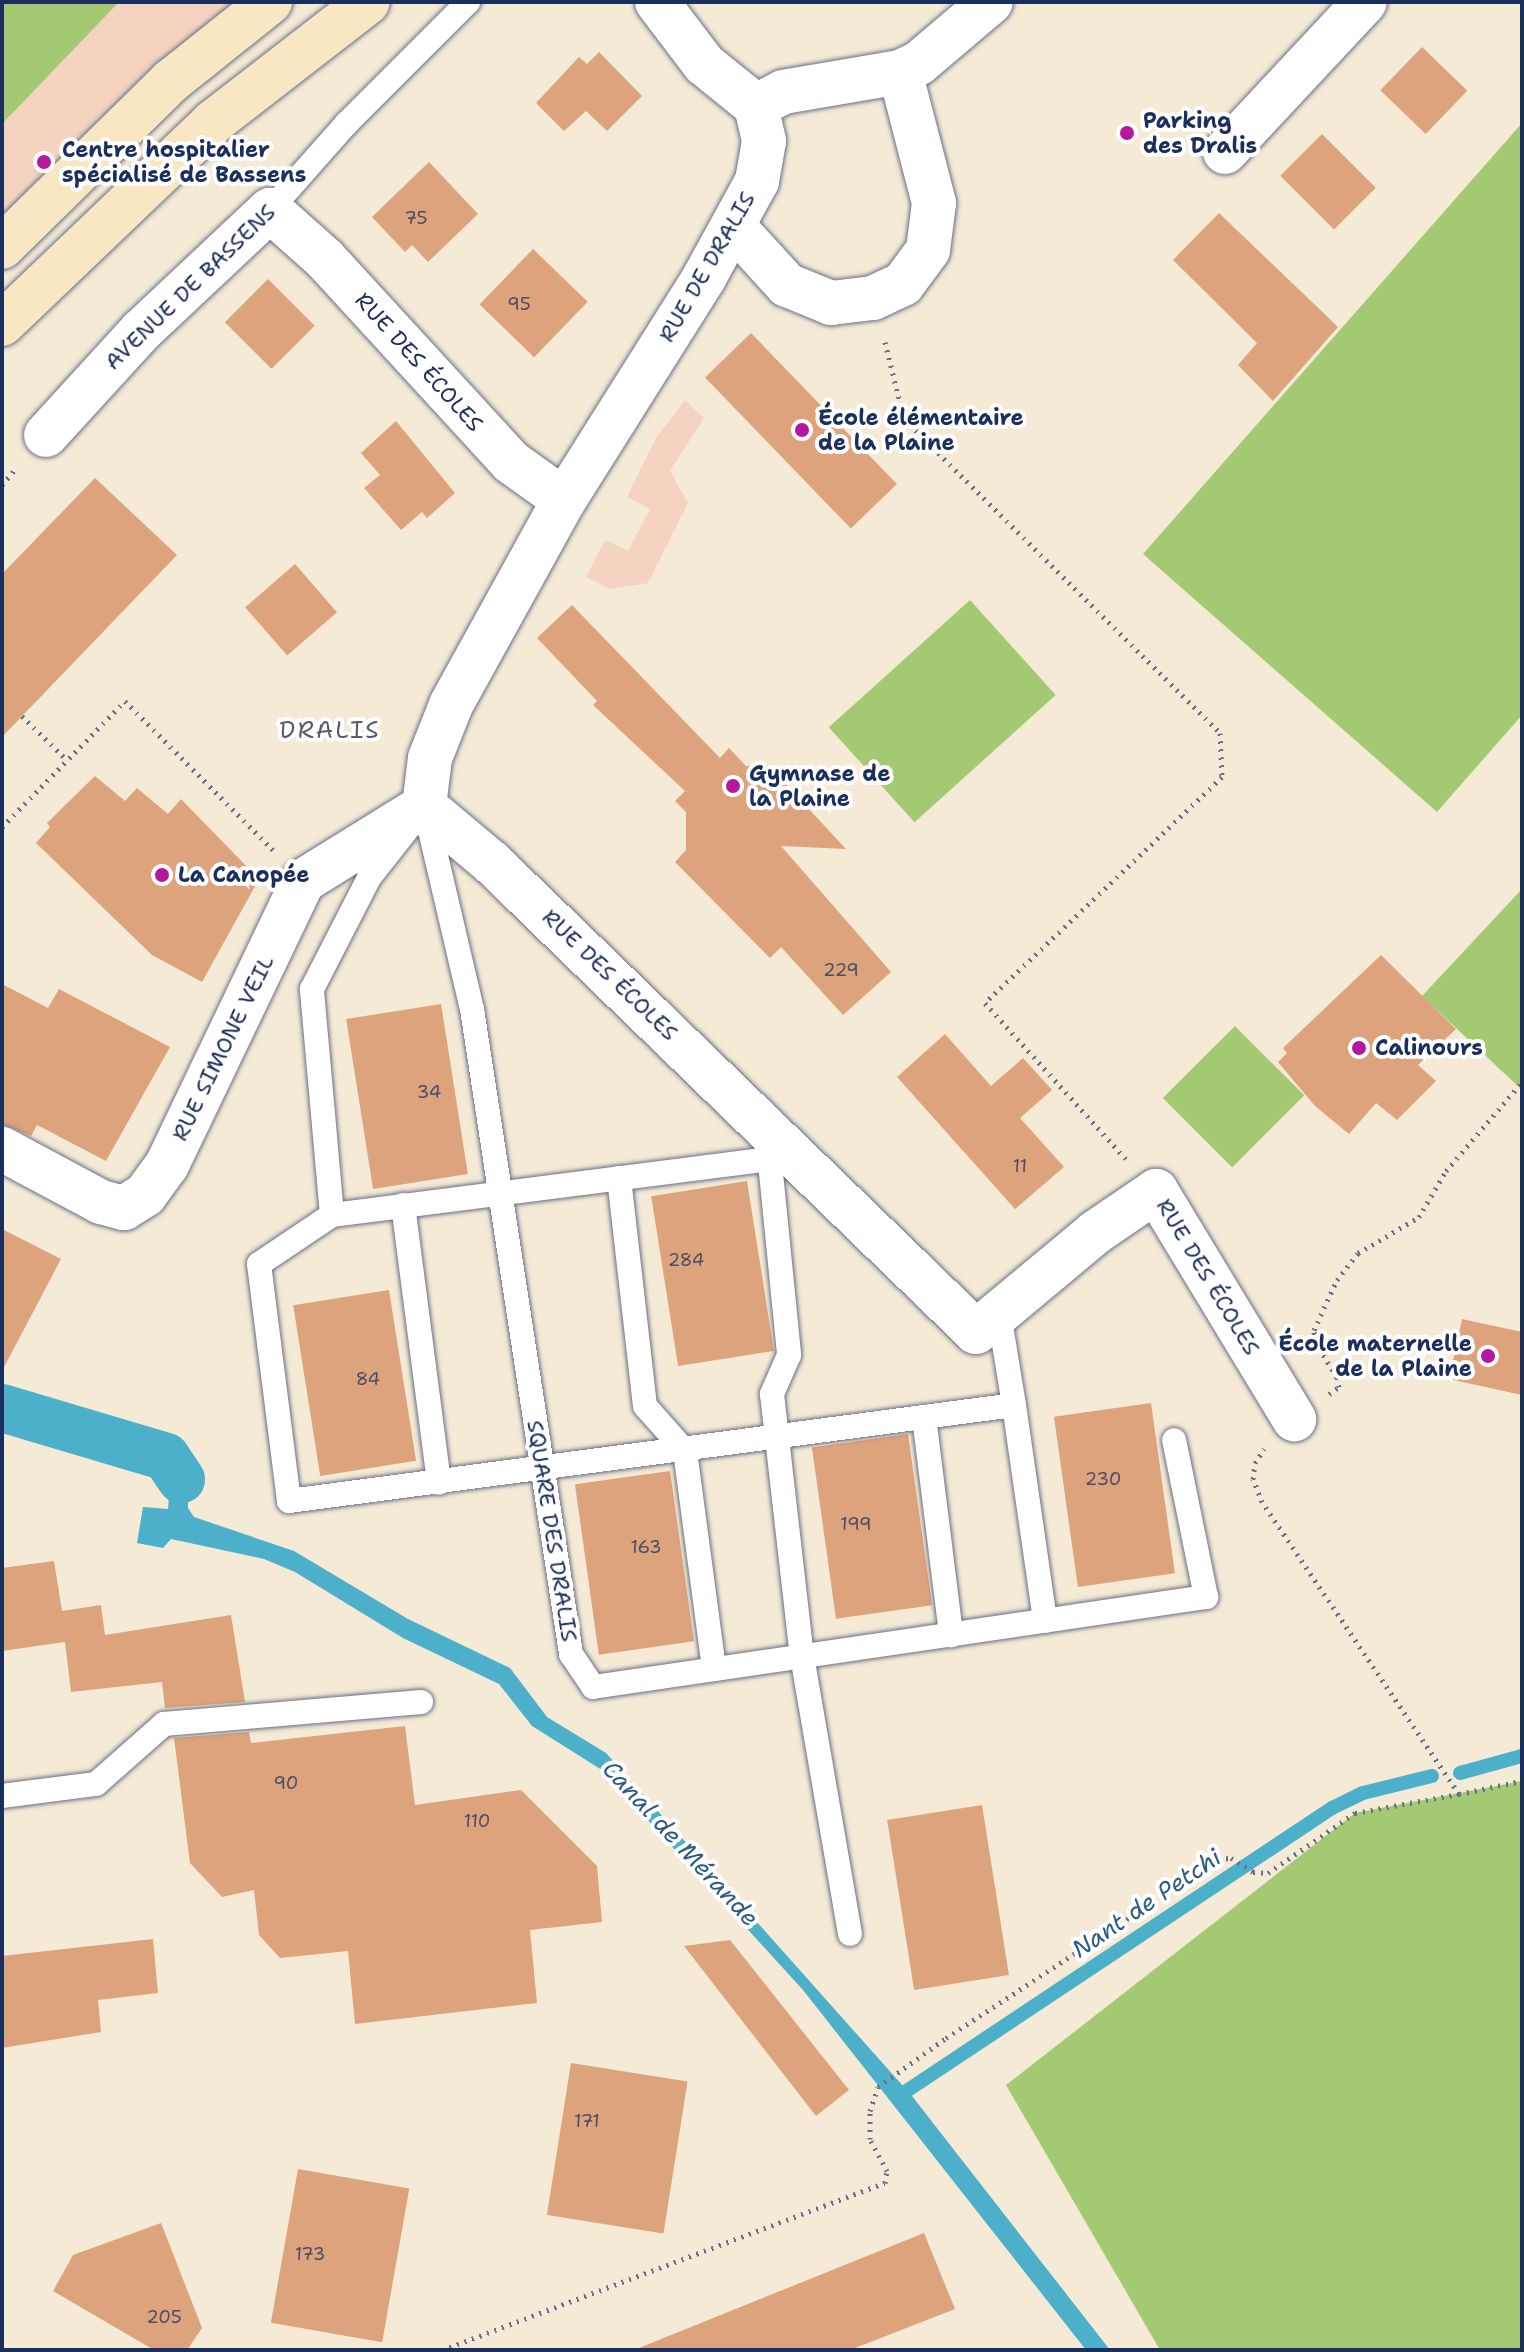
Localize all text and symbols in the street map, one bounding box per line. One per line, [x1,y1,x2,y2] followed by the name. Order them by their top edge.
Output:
[1143,107,1257,158] place label: Parking des Dralis
[1118,124,1136,142] marker: Parking des Dralis
[62,136,306,188] place label: Centre hospitalier spécialisé de Bassens
[33,151,55,173] marker: Centre hospitalier spécialisé de Bassens
[653,187,761,347] street label: RUE DE DRALIS
[99,199,281,375] street label: AVENUE DE BASSENS
[405,207,427,229] house number: 75
[350,287,488,437] street label: RUE DES ÉCOLES
[507,293,531,315] house number: 95
[818,404,1024,456] place label: École élémentaire de la Plaine
[793,421,811,439] marker: École élémentaire de la Plaine
[280,717,380,745] district label: DRALIS
[749,760,890,812] place label: Gymnase de la Plaine
[724,777,742,795] marker: Gymnase de la Plaine
[178,862,310,888] place label: La Canopée
[153,866,171,884] marker: La Canopée
[537,904,683,1046] street label: RUE DES ÉCOLES
[167,951,279,1145] street label: RUE SIMONE VEIL
[823,959,859,981] house number: 229
[1375,1035,1483,1061] place label: Calinours
[1350,1039,1368,1057] marker: Calinours
[417,1081,441,1103] house number: 34
[1013,1155,1027,1177] house number: 11
[1151,1194,1265,1360] street label: RUE DES ÉCOLES
[668,1249,704,1271] house number: 284
[1278,1330,1472,1382] place label: École maternelle de la Plaine
[1479,1347,1497,1365] marker: École maternelle de la Plaine
[356,1368,380,1390] house number: 84
[521,1418,583,1644] street label: SQUARE DES DRALIS
[1085,1468,1121,1490] house number: 230
[840,1513,872,1535] house number: 199
[631,1536,661,1558] house number: 163
[596,1755,764,1933] water label: Canal de Mérande
[274,1772,298,1794] house number: 90
[464,1810,490,1832] house number: 110
[1067,1844,1227,1964] water label: Nant de Petchi
[574,2110,600,2132] house number: 171
[295,2243,325,2265] house number: 173
[146,2306,182,2328] house number: 205

